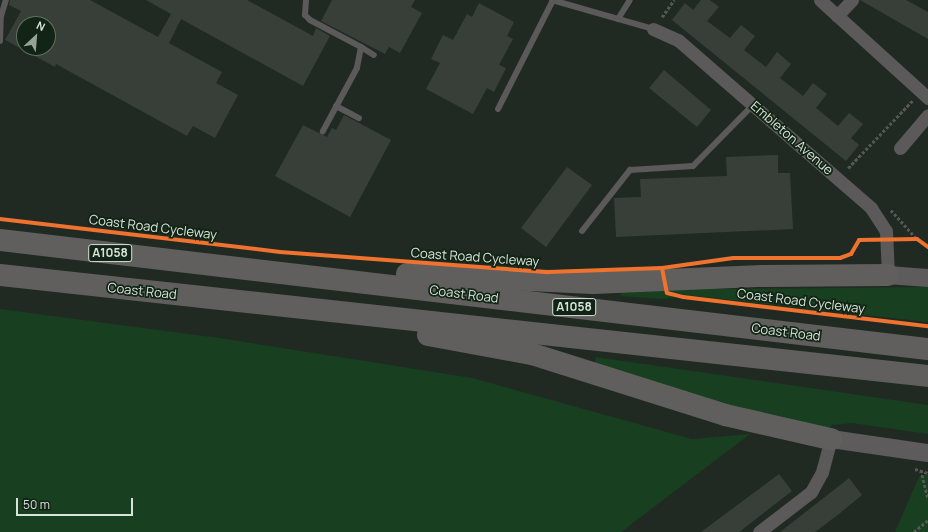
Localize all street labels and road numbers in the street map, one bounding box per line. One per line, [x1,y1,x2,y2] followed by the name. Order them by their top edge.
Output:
[748,98,836,178] street label: Embleton Avenue
[88,211,218,243] street label: Coast Road Cycleway
[88,243,132,263] road number: A1058
[410,245,540,269] street label: Coast Road Cycleway
[107,280,177,302] street label: Coast Road
[428,282,500,306] street label: Coast Road
[736,285,866,317] street label: Coast Road Cycleway
[552,297,596,317] road number: A1058
[750,320,822,344] street label: Coast Road

